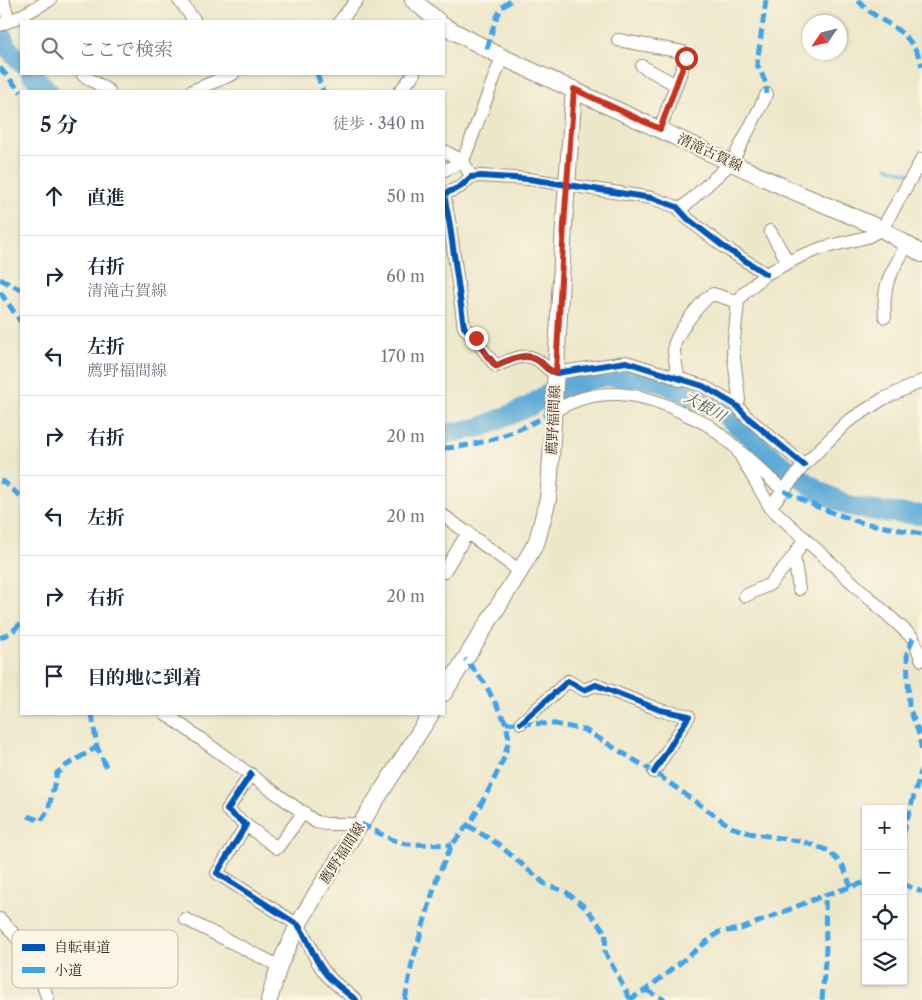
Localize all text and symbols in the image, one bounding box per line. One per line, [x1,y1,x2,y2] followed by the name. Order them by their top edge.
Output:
[802,15,847,60] north arrow
[20,20,445,75] search box
[38,34,66,62] icon: search
[78,38,173,61] text: ここで検索
[675,47,698,70] route start
[40,112,78,137] text: 5 分
[333,113,425,133] text: 徒歩 · 340 m
[674,129,746,175] street label: 清滝古賀線
[40,182,68,210] icon: ahead
[87,186,125,209] text: 直進
[387,186,425,206] text: 50 m
[87,255,125,278] text: 右折
[40,262,68,290] icon: right
[386,266,425,286] text: 60 m
[87,280,167,300] text: 清滝古賀線
[465,327,488,350] route end
[87,335,125,358] text: 左折
[40,342,68,370] icon: left
[381,346,425,366] text: 170 m
[87,360,167,380] text: 薦野福間線
[542,385,564,455] street label: 薦野福間線
[681,387,731,426] water label: 大根川
[40,422,68,450] icon: right
[87,426,125,449] text: 右折
[386,426,425,446] text: 20 m
[40,502,68,530] icon: left
[87,506,125,529] text: 左折
[386,506,425,526] text: 20 m
[40,582,68,610] icon: right
[87,586,125,609] text: 右折
[386,586,425,606] text: 20 m
[40,662,68,690] icon: arrive
[87,666,201,689] text: 目的地に到着
[862,805,907,985] map controls
[862,805,907,850] button: +
[315,819,369,887] street label: 薦野福間線
[862,850,907,895] button: −
[862,895,907,940] button: locate
[12,930,178,988] legend
[54,938,110,956] text: 自転車道
[862,940,907,985] button: layers
[54,961,82,979] text: 小道

